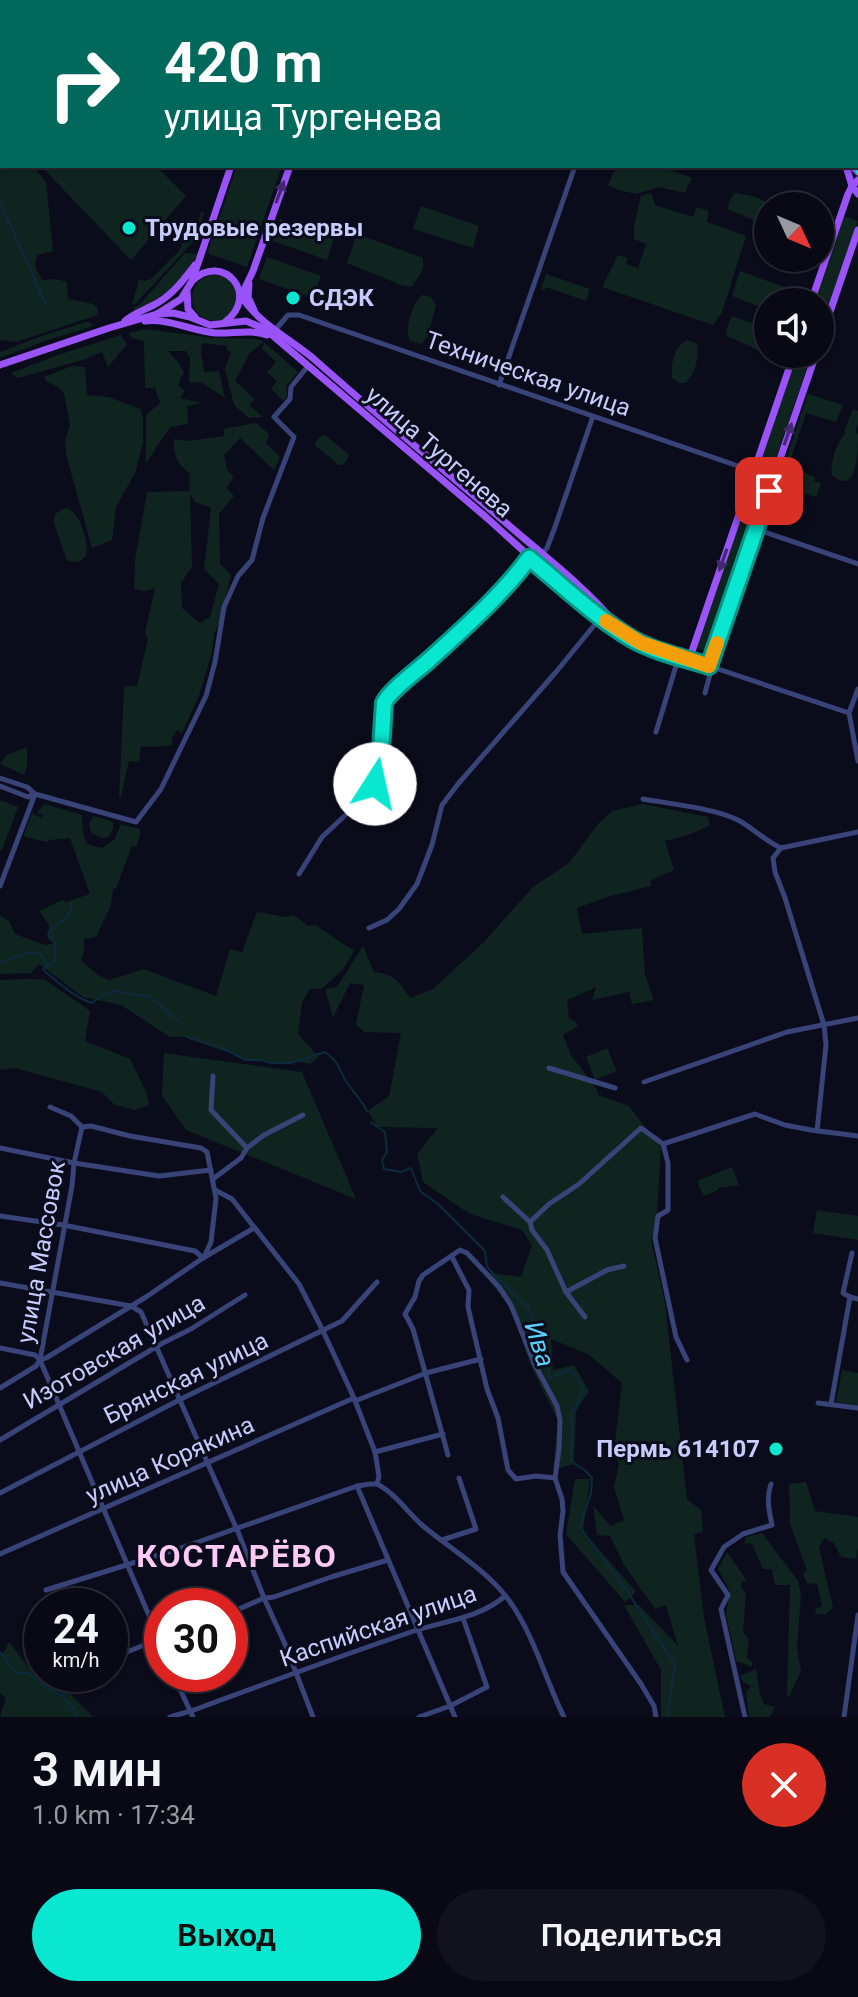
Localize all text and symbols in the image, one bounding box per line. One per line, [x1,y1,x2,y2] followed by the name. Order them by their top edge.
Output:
[164,30,323,96] text: 420 m
[32,32,136,136] icon: right
[164,97,442,139] text: улица Тургенева
[275,180,287,204] one-way arrow
[754,192,834,272] north arrow
[754,192,834,368] map controls
[145,214,363,242] place label: Трудовые резервы
[120,219,138,237] marker: Трудовые резервы
[309,284,374,312] place label: СДЭК
[754,288,834,368] button: sound
[284,289,302,307] marker: СДЭК
[422,326,634,422] street label: Техническая улица
[360,381,518,523] street label: улица Тургенева
[783,421,795,445] one-way arrow
[735,457,803,525] pin
[747,469,791,513] icon: arrive
[716,548,728,572] one-way arrow
[333,742,417,826] position arrow
[11,1158,71,1346] street label: улица Массовок
[18,1289,210,1415] street label: Изотовская улица
[519,1317,561,1371] water label: Ива
[99,1326,273,1430] street label: Брянская улица
[82,1410,258,1510] street label: улица Корякина
[596,1435,760,1463] place label: Пермь 614107
[767,1440,785,1458] marker: Пермь 614107
[136,1537,338,1575] district label: КОСТАРЁВО
[276,1579,480,1673] street label: Каспийская улица
[144,1588,248,1692] speed limit sign: 30
[53,1606,99,1653] text: 24
[53,1648,99,1672] text: km/h
[32,1741,162,1798] text: 3 мин
[742,1743,826,1827] button: close
[32,1800,195,1830] text: 1.0 km · 17:34
[32,1889,421,1981] button: Выход
[437,1889,826,1981] button: Поделиться

